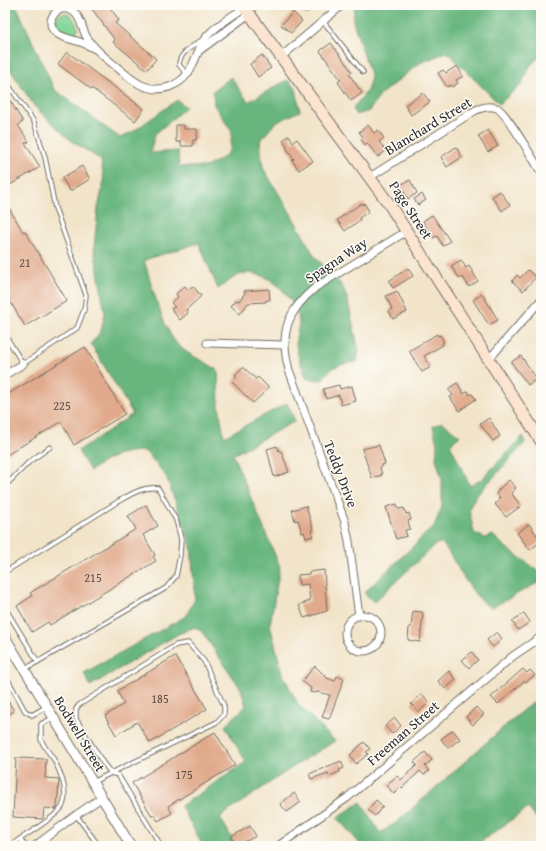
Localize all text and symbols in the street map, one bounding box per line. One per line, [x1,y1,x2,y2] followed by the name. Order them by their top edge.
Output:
[381,92,475,160] street label: Blanchard Street
[385,177,437,243] street label: Page Street
[301,232,371,288] street label: Spagna Way
[19,254,31,271] house number: 21
[53,397,71,414] house number: 225
[319,438,363,511] street label: Teddy Drive
[84,569,102,586] house number: 215
[151,690,169,707] house number: 185
[49,692,111,776] street label: Bodwell Street
[362,696,444,770] street label: Freeman Street
[175,766,193,783] house number: 175

